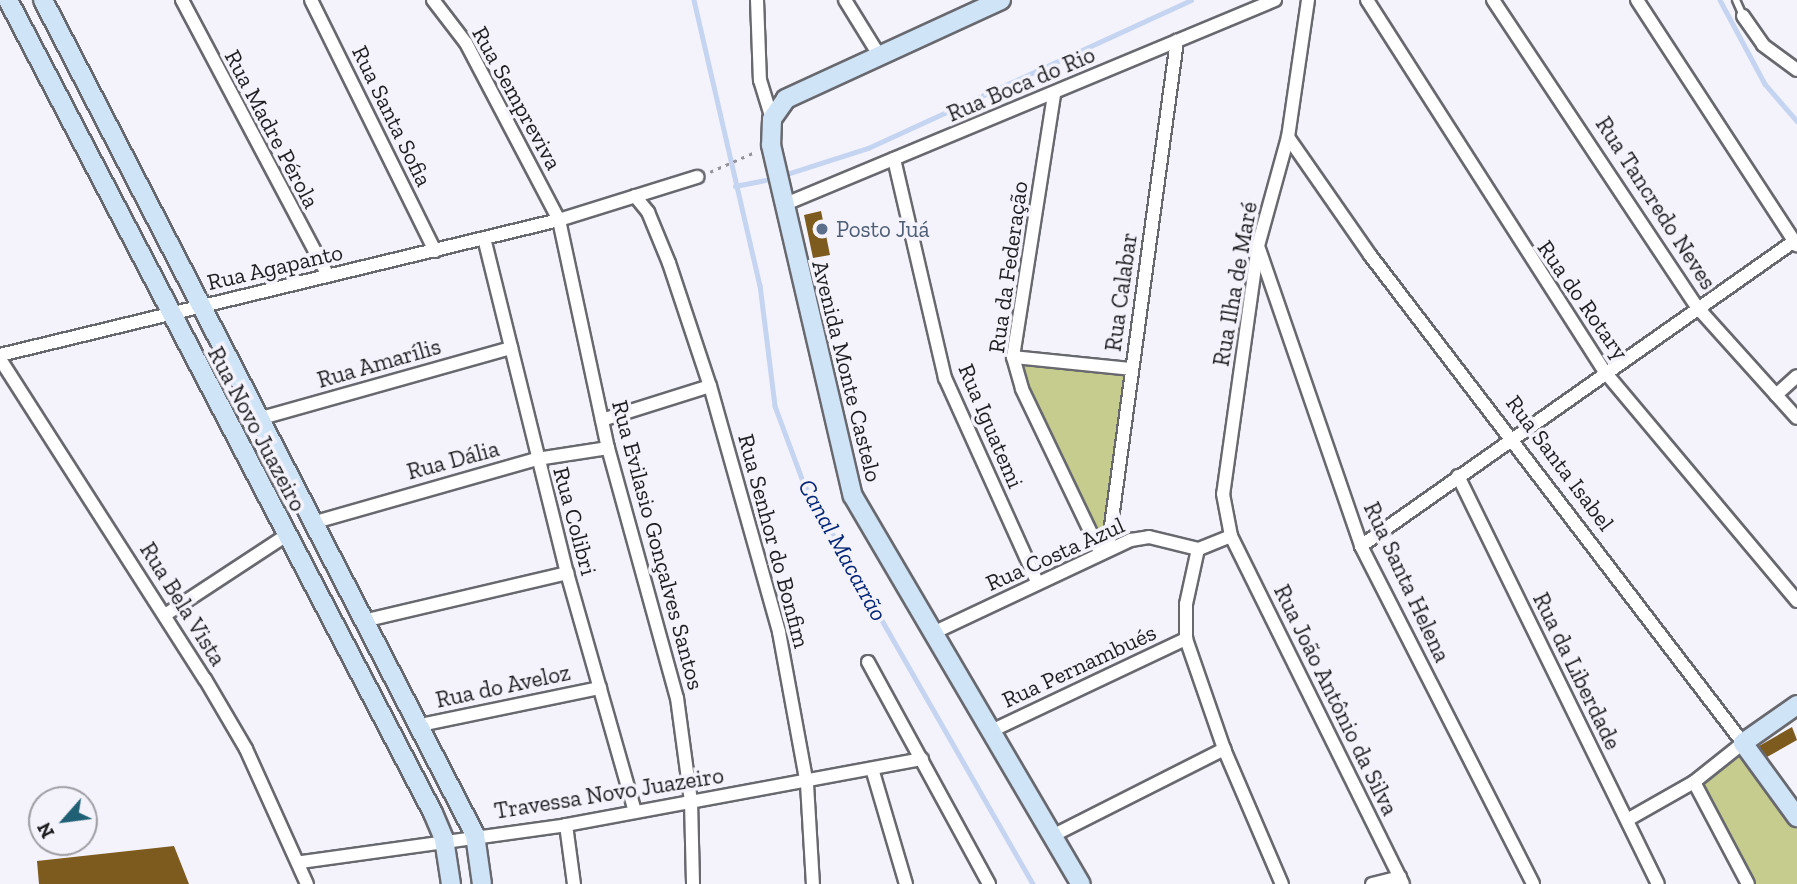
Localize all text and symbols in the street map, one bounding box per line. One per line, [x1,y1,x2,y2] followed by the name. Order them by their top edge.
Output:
[466,21,568,175] street label: Rua Sempreviva
[943,40,1099,128] street label: Rua Boca do Rio
[346,41,438,191] street label: Rua Santa Sofia
[219,45,325,213] street label: Rua Madre Pérola
[1590,111,1722,295] street label: Rua Tancredo Neves
[982,179,1034,355] street label: Rua da Federação
[1207,200,1263,368] street label: Rua Ilha de Maré
[836,215,930,243] place label: Posto Juá
[814,221,830,237] marker: Posto Juá
[1099,231,1143,353] street label: Rua Calabar
[1532,235,1634,365] street label: Rua do Rotary
[204,238,346,296] street label: Rua Agapanto
[806,257,888,485] street label: Avenida Monte Castelo
[314,332,444,394] street label: Rua Amarílis
[202,342,312,516] street label: Rua Novo Juazeiro
[952,360,1030,492] street label: Rua Iguatemi
[1500,390,1620,536] street label: Rua Santa Isabel
[606,397,710,693] street label: Rua Evilasio Gonçalves Santos
[732,431,816,651] street label: Rua Senhor do Bonfim
[404,434,502,486] street label: Rua Dália
[547,464,603,578] street label: Rua Colibri
[792,474,894,626] water label: Canal Macarrão
[1358,497,1456,667] street label: Rua Santa Helena
[981,511,1129,597] street label: Rua Costa Azul
[134,537,232,671] street label: Rua Bela Vista
[1268,580,1404,820] street label: Rua João Antônio da Silva
[1527,588,1627,754] street label: Rua da Liberdade
[998,618,1160,714] street label: Rua Pernambués
[433,658,573,714] street label: Rua do Aveloz
[492,761,726,825] street label: Travessa Novo Juazeiro
[28,786,98,856] north arrow
[32,818,59,842] text: N

